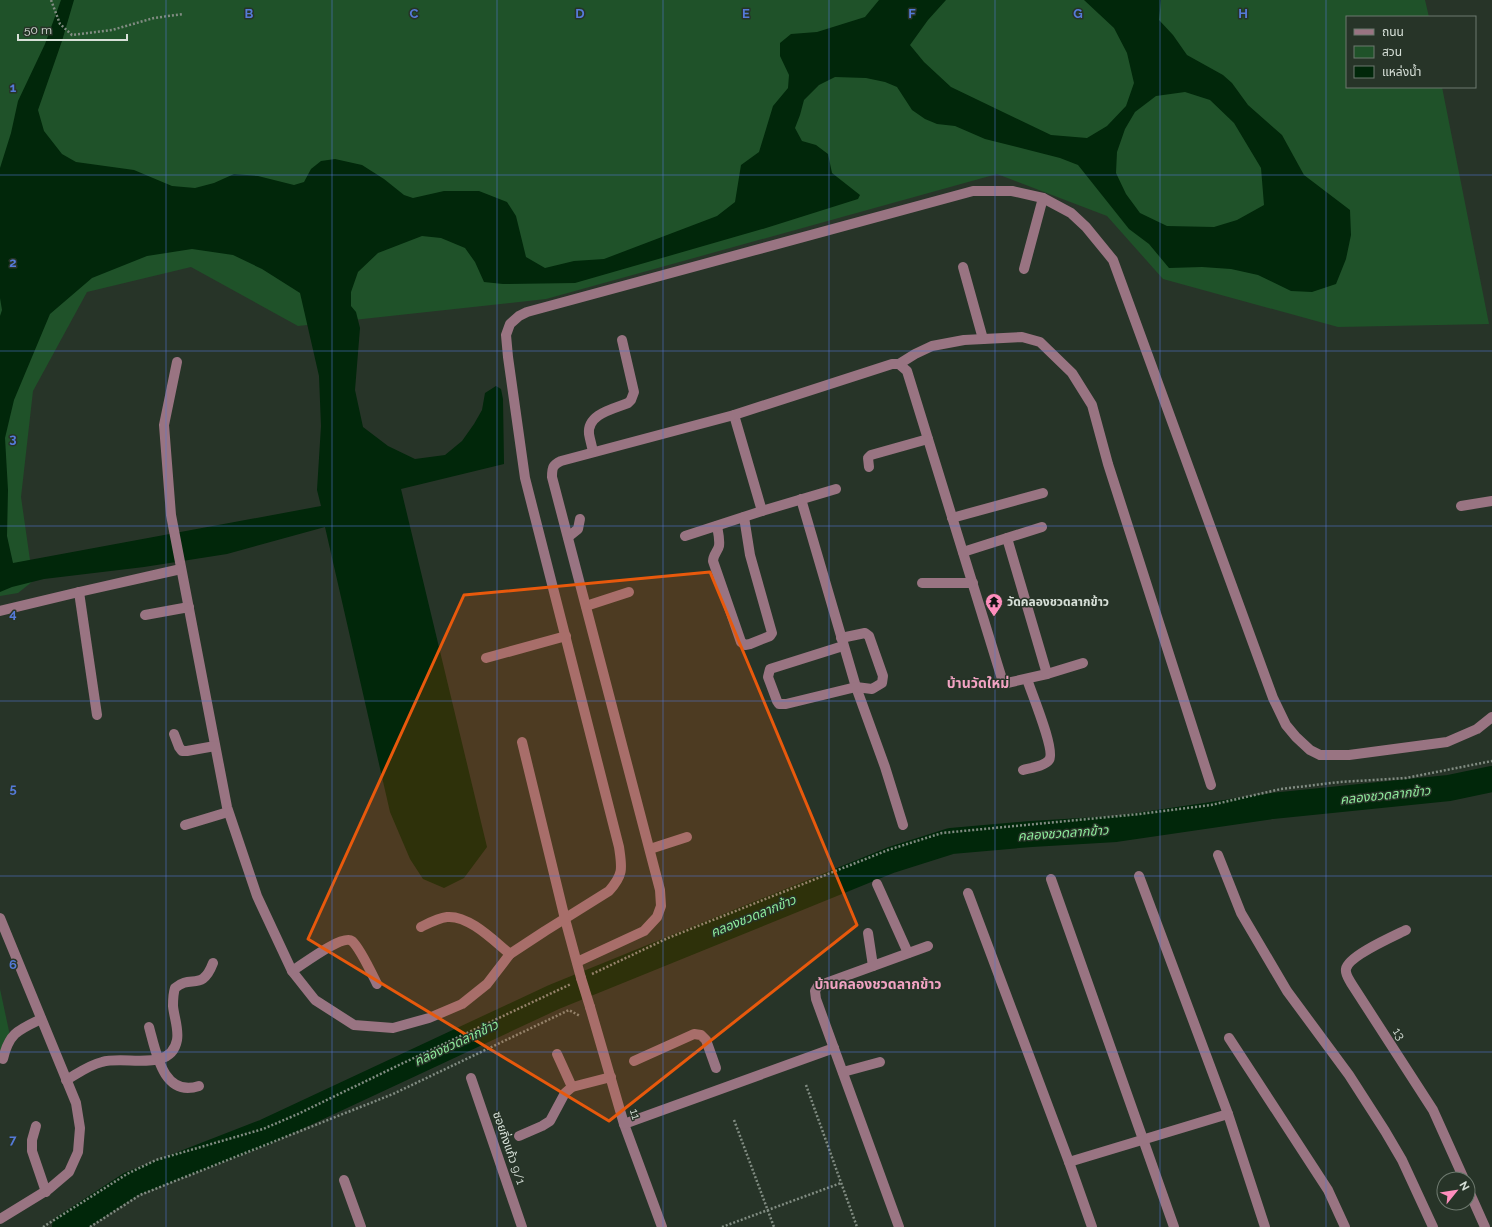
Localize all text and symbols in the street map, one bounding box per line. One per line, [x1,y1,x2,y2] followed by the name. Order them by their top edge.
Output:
[245,6,254,21] text: B
[410,6,419,21] text: C
[575,6,585,21] text: D
[742,6,750,21] text: E
[908,6,916,21] text: F
[1073,6,1083,21] text: G
[1238,6,1248,21] text: H
[18,16,127,42] scale bar
[1346,16,1476,88] legend
[24,23,52,37] text: 50 m
[1382,25,1404,39] text: ถนน
[1382,45,1402,59] text: สวน
[1382,63,1421,79] text: แหล่งน้ำ
[10,80,17,95] text: 1
[9,255,17,270] text: 2
[9,431,17,446] text: 3
[984,592,1004,617] temple icon: วัดคลองชวดลากข้าว
[1007,595,1109,609] place label: วัดคลองชวดลากข้าว
[9,606,17,621] text: 4
[947,675,1009,691] district label: บ้านวัดใหม่
[9,781,17,796] text: 5
[1339,783,1431,807] water label: คลองชวดลากข้าว
[1017,822,1109,844] water label: คลองชวดลากข้าว
[708,892,798,940] water label: คลองชวดลากข้าว
[9,957,17,972] text: 6
[815,976,941,992] district label: บ้านคลองชวดลากข้าว
[412,1017,501,1069] water label: คลองชวดลากข้าว
[1390,1025,1408,1043] street label: 13
[627,1107,643,1121] street label: 11
[490,1109,529,1186] street label: ซอยกิ่งแก้ว 9/1
[9,1132,17,1147] text: 7
[1436,1171,1476,1211] north arrow
[1456,1179,1472,1193] text: N

